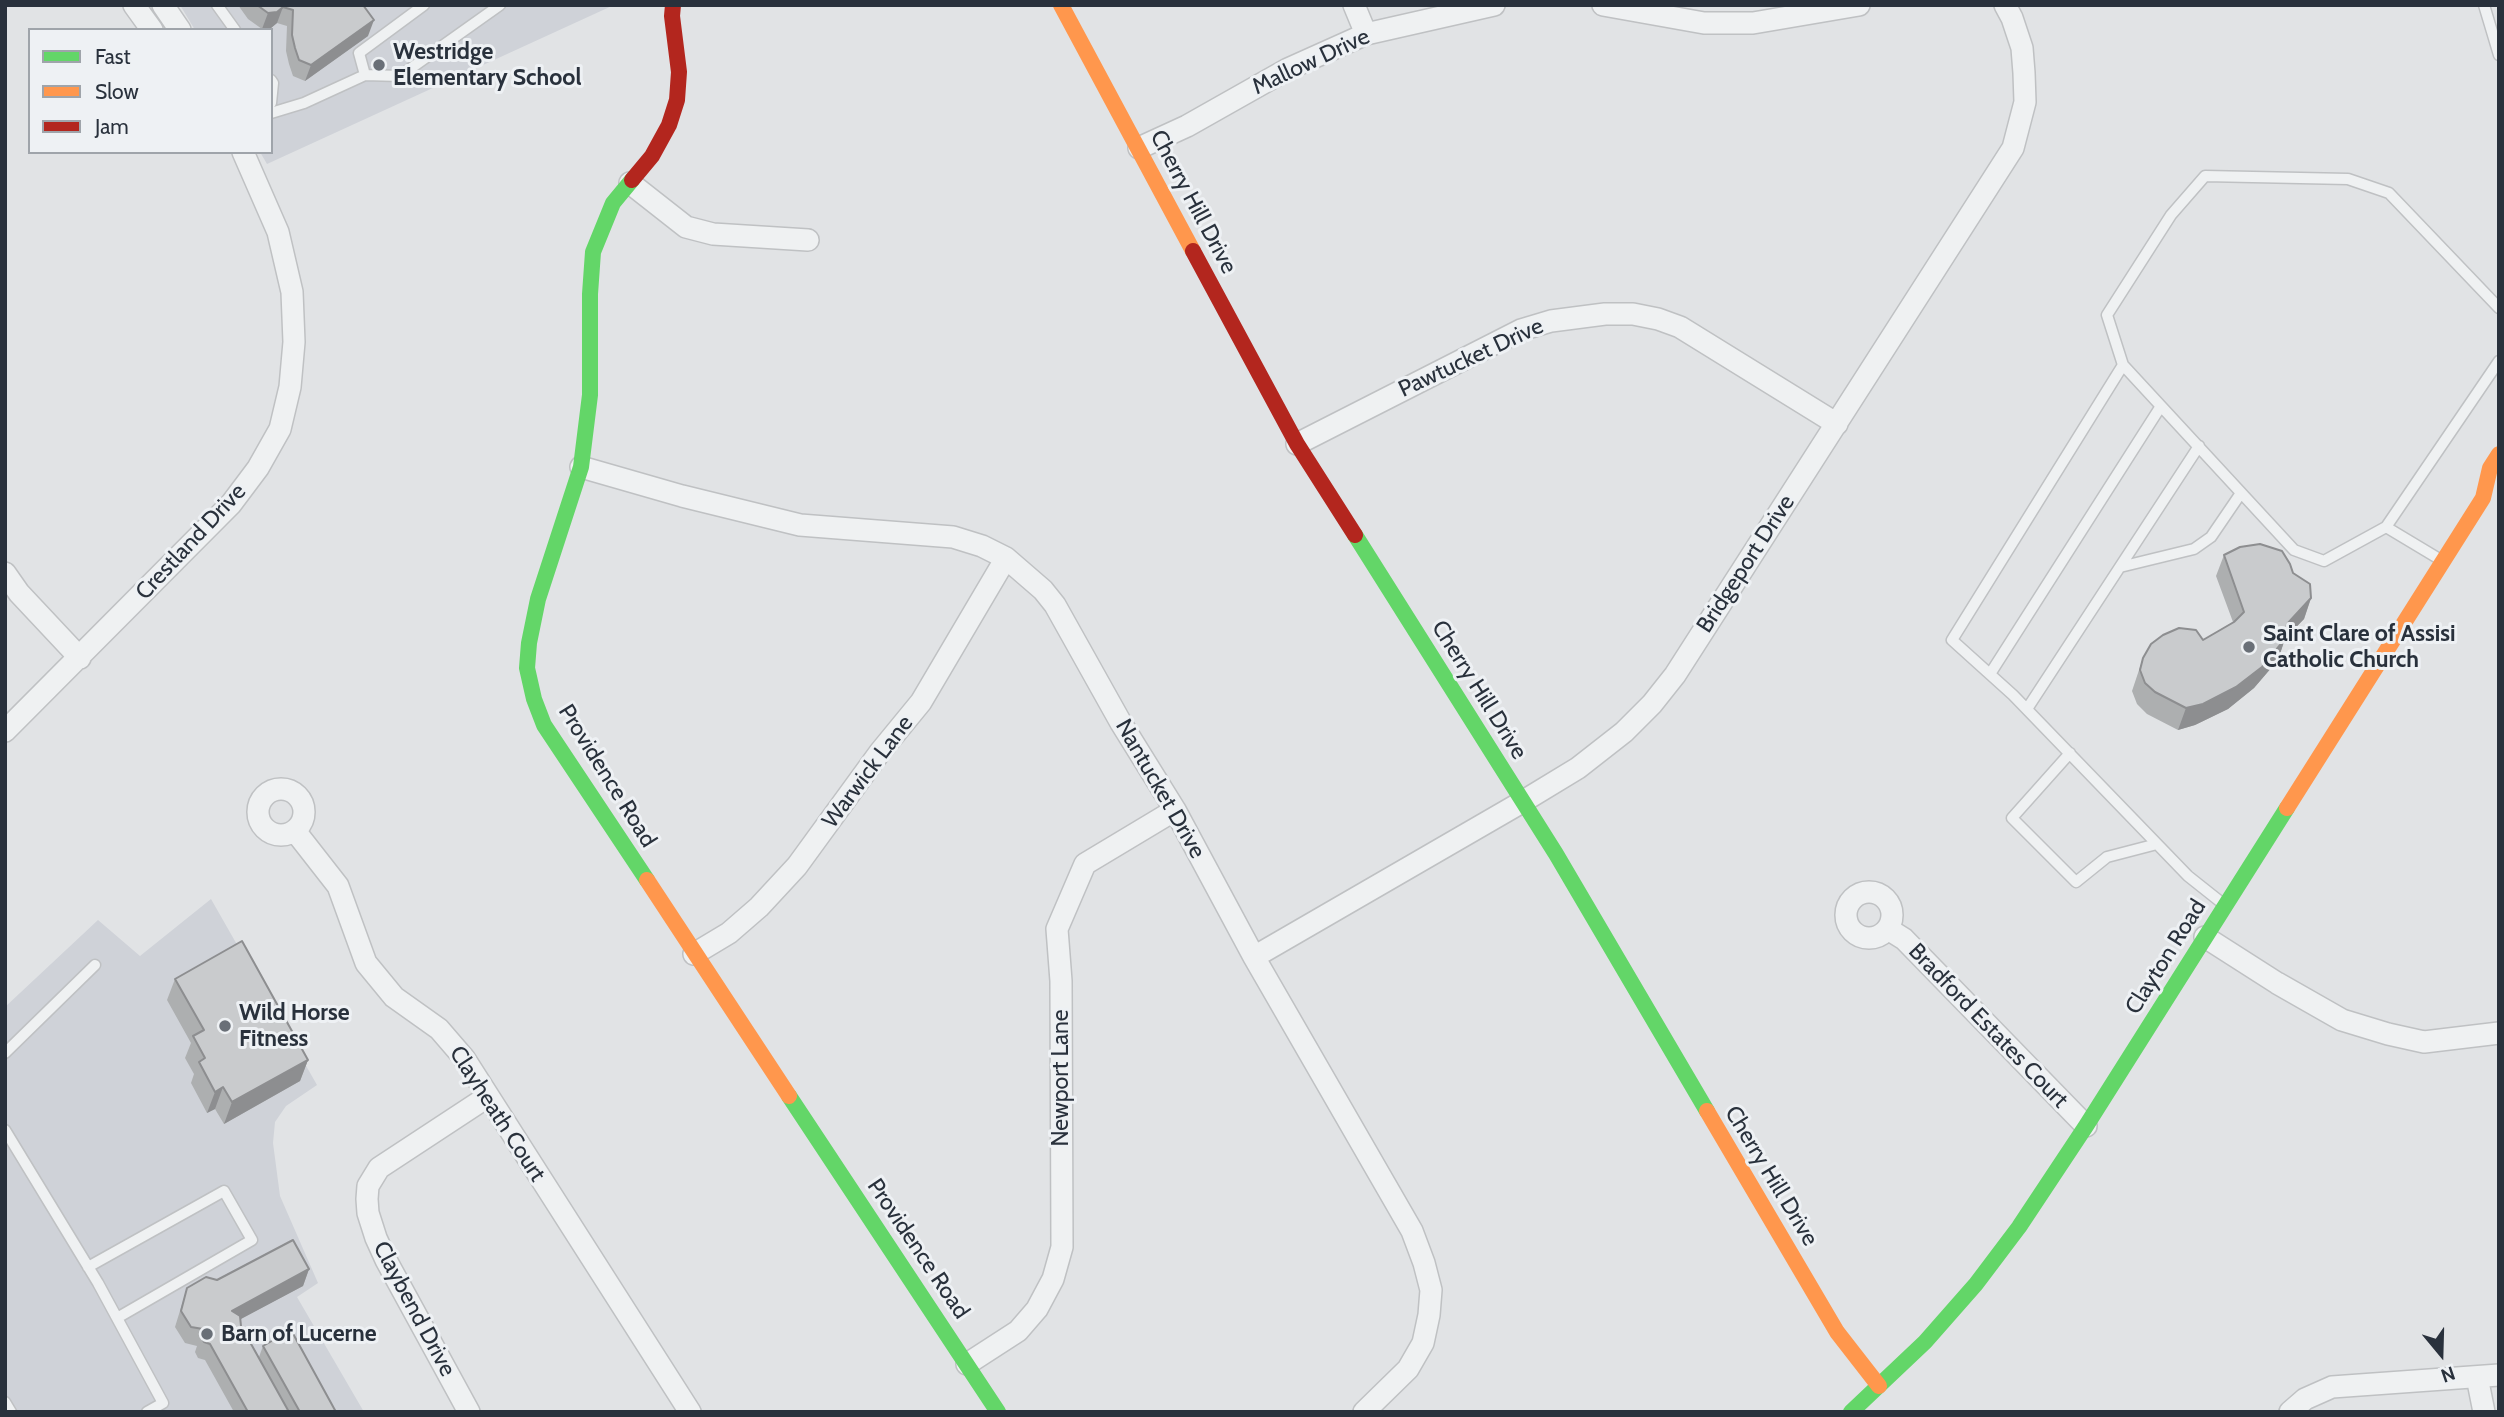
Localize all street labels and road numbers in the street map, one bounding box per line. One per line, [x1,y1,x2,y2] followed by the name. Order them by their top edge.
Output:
[1248,23,1374,101] street label: Mallow Drive
[1144,126,1242,278] street label: Cherry Hill Drive
[1394,312,1548,404] street label: Pawtucket Drive
[130,478,252,606] street label: Crestland Drive
[1691,490,1801,638] street label: Bridgeport Drive
[1425,616,1533,764] street label: Cherry Hill Drive
[552,700,662,852] street label: Providence Road
[817,710,919,834] street label: Warwick Lane
[1109,715,1211,863] street label: Nantucket Drive
[2120,895,2212,1019] street label: Clayton Road
[1902,938,2074,1114] street label: Bradford Estates Court
[1047,1009,1075,1147] street label: Newport Lane
[443,1041,551,1187] street label: Clayheath Court
[1718,1101,1824,1251] street label: Cherry Hill Drive
[861,1174,975,1324] street label: Providence Road
[367,1237,461,1381] street label: Claybend Drive

